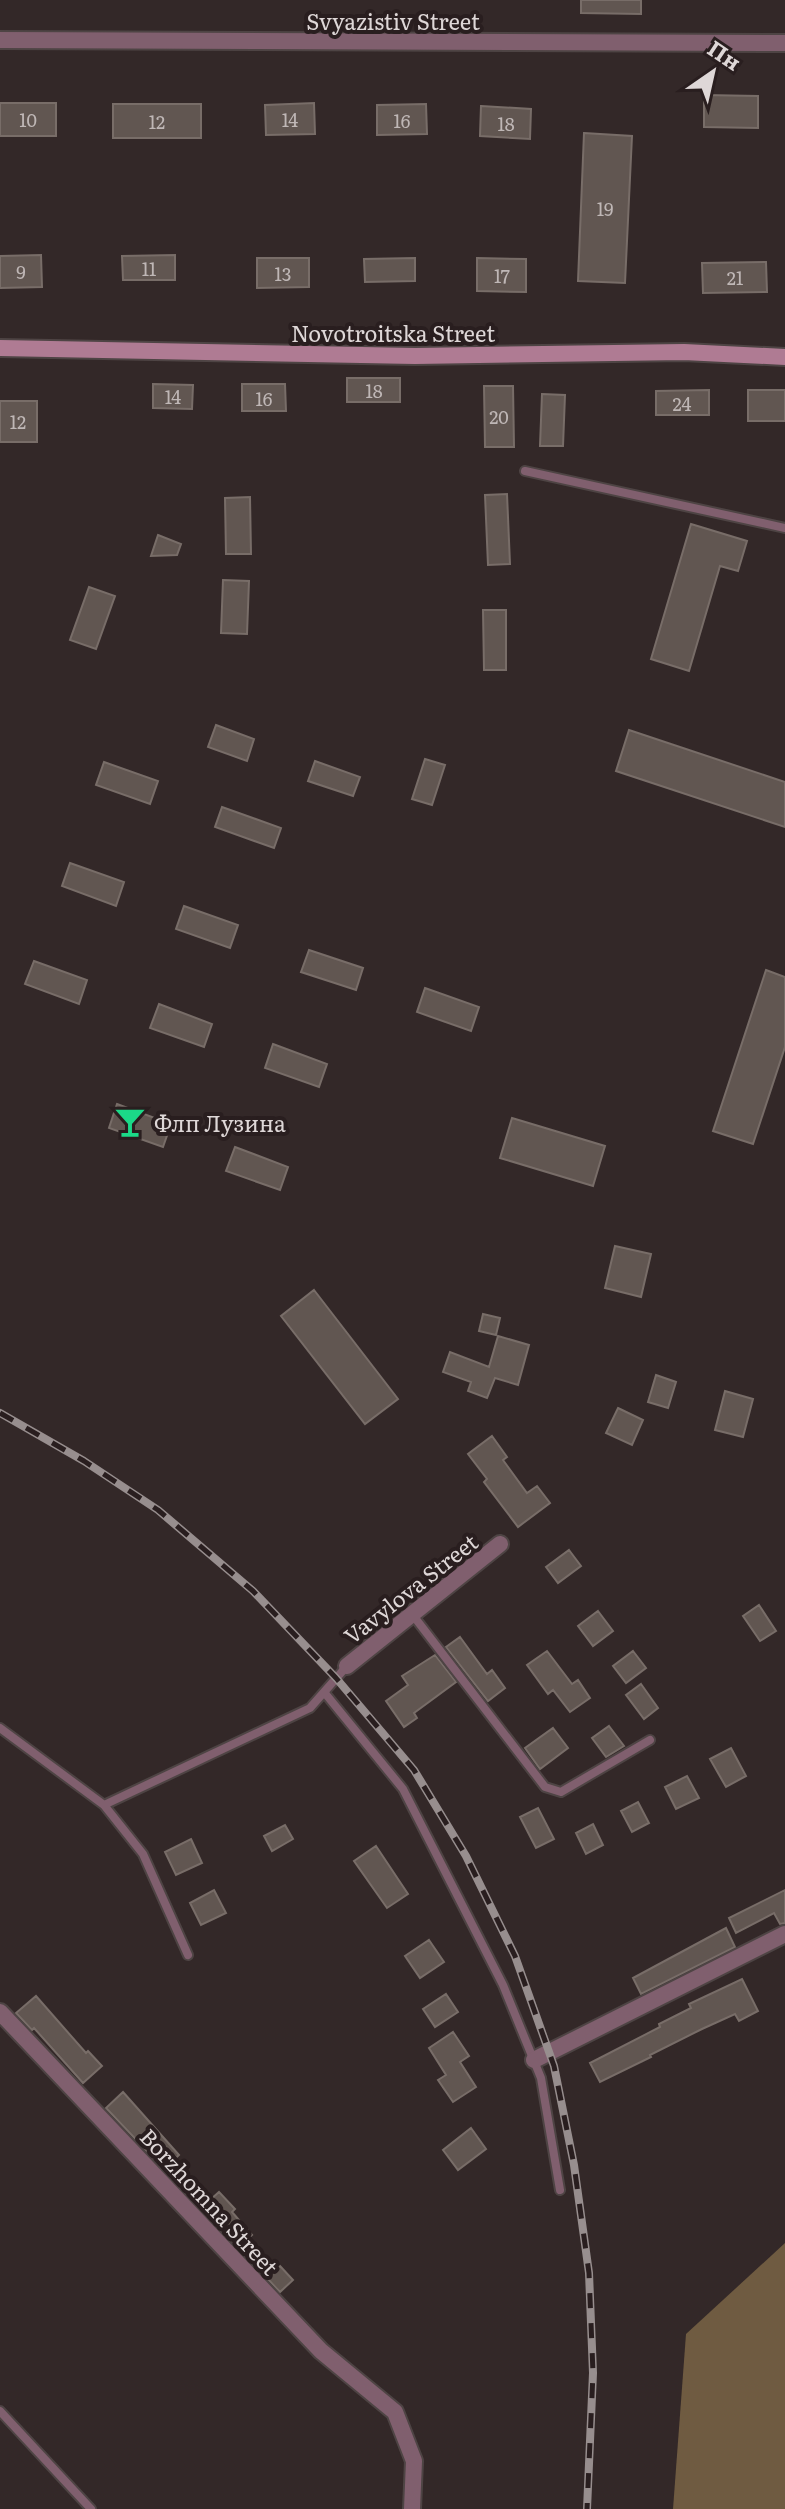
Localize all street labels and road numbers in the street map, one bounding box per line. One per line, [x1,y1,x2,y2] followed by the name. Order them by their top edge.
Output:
[306,4,480,37] street label: Svyazistiv Street
[291,316,495,349] street label: Novotroitska Street
[336,1525,484,1651] street label: Vavylova Street
[133,2120,287,2282] street label: Borzhomna Street

